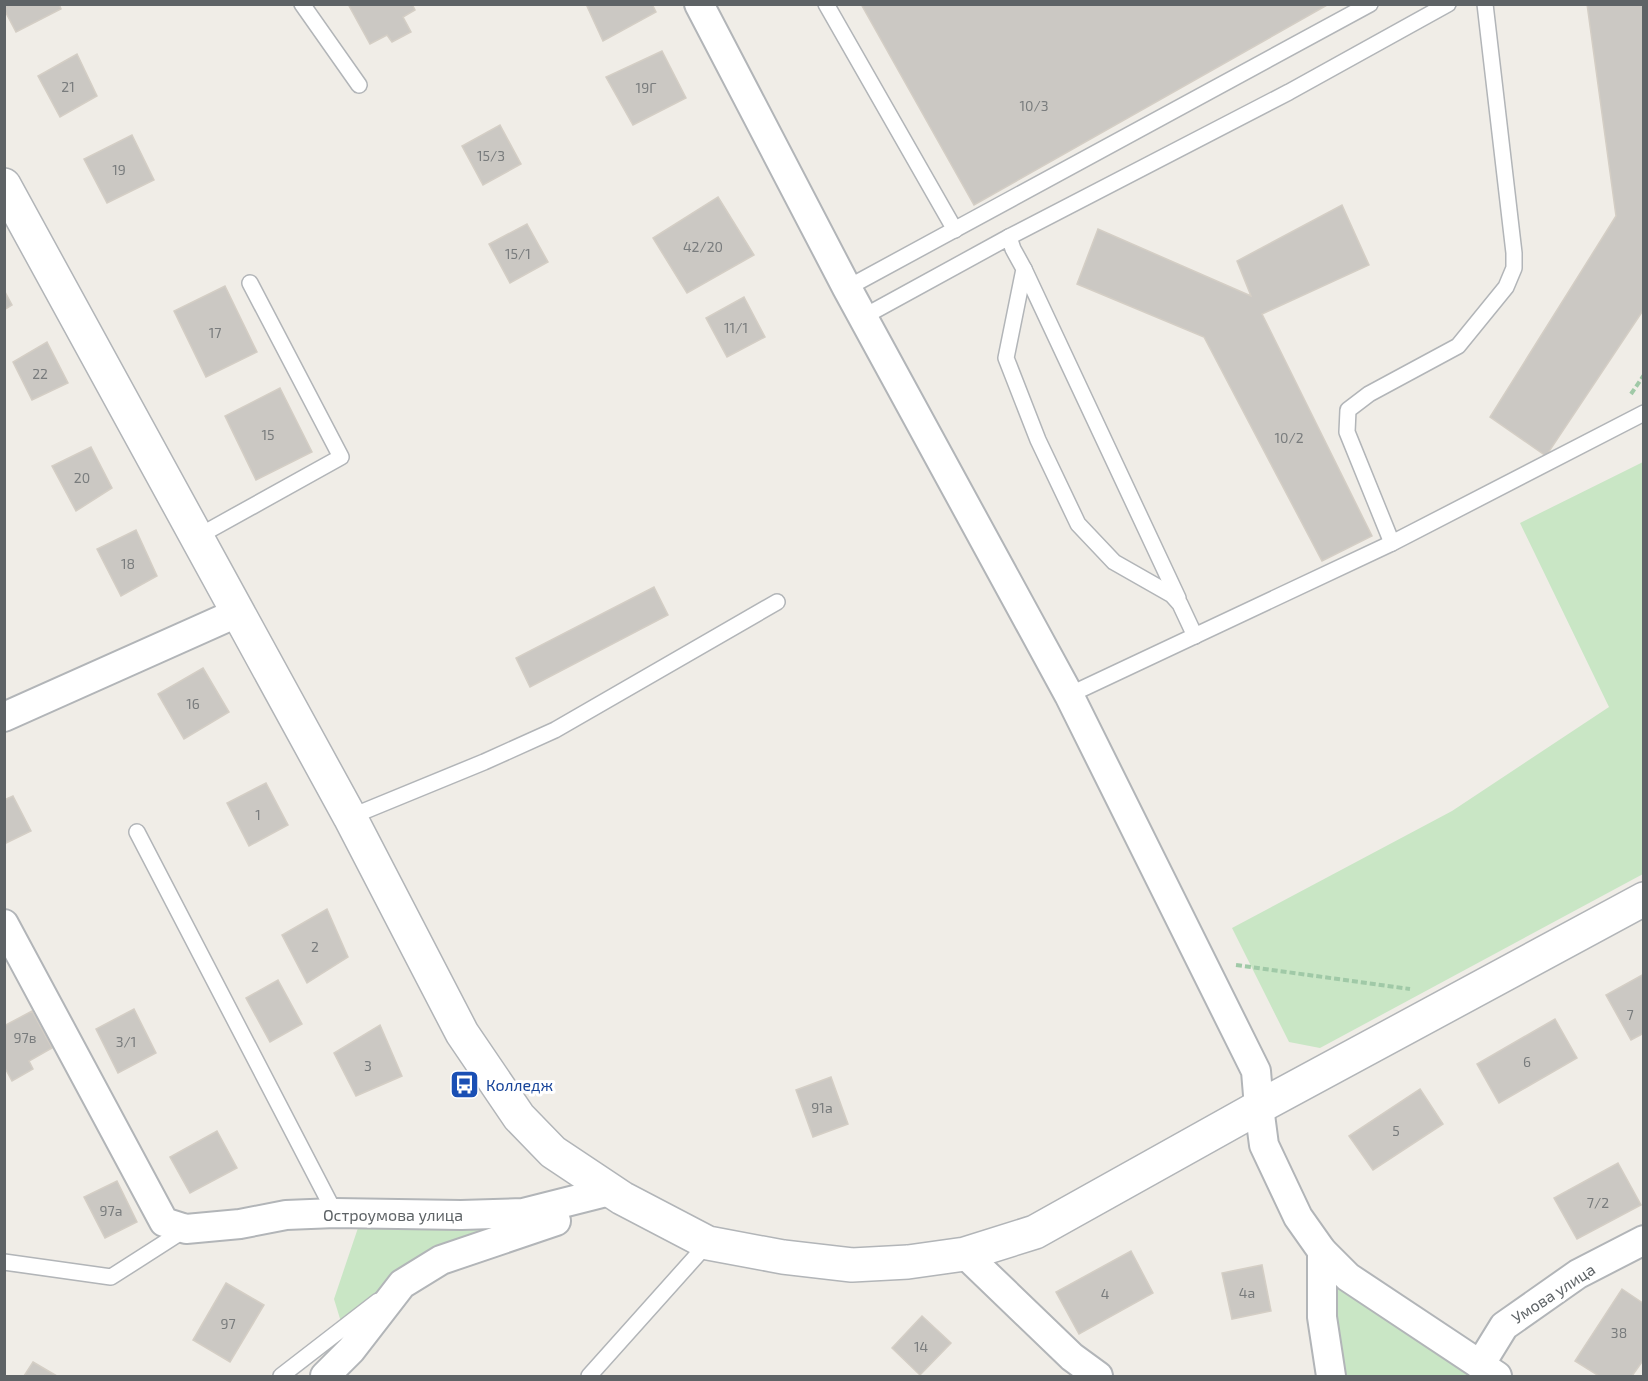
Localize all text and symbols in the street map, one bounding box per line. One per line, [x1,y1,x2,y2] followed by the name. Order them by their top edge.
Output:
[61,78,75,95] house number: 21
[636,79,656,96] house number: 19Г
[1019,97,1049,114] house number: 10/3
[477,147,505,164] house number: 15/3
[112,161,126,178] house number: 19
[683,238,723,255] house number: 42/20
[505,245,531,262] house number: 15/1
[724,319,748,336] house number: 11/1
[209,324,221,341] house number: 17
[32,365,48,382] house number: 22
[261,426,275,443] house number: 15
[1274,429,1304,446] house number: 10/2
[74,469,90,486] house number: 20
[121,555,135,572] house number: 18
[186,695,200,712] house number: 16
[255,806,261,823] house number: 1
[311,938,319,955] house number: 2
[1626,1006,1634,1023] house number: 7
[14,1029,36,1046] house number: 97в
[116,1033,136,1050] house number: 3/1
[1523,1053,1531,1070] house number: 6
[364,1057,372,1074] house number: 3
[449,1068,481,1100] bus stop icon: Колледж
[486,1075,553,1094] place label: Колледж
[811,1099,833,1116] house number: 91а
[1392,1122,1400,1139] house number: 5
[1587,1194,1609,1211] house number: 7/2
[100,1202,122,1219] house number: 97а
[323,1205,463,1225] street label: Остроумова улица
[1508,1259,1599,1328] street label: Умова улица
[1239,1284,1255,1301] house number: 4а
[1101,1285,1109,1302] house number: 4
[220,1315,236,1332] house number: 97
[1611,1324,1627,1341] house number: 38
[914,1338,928,1355] house number: 14

